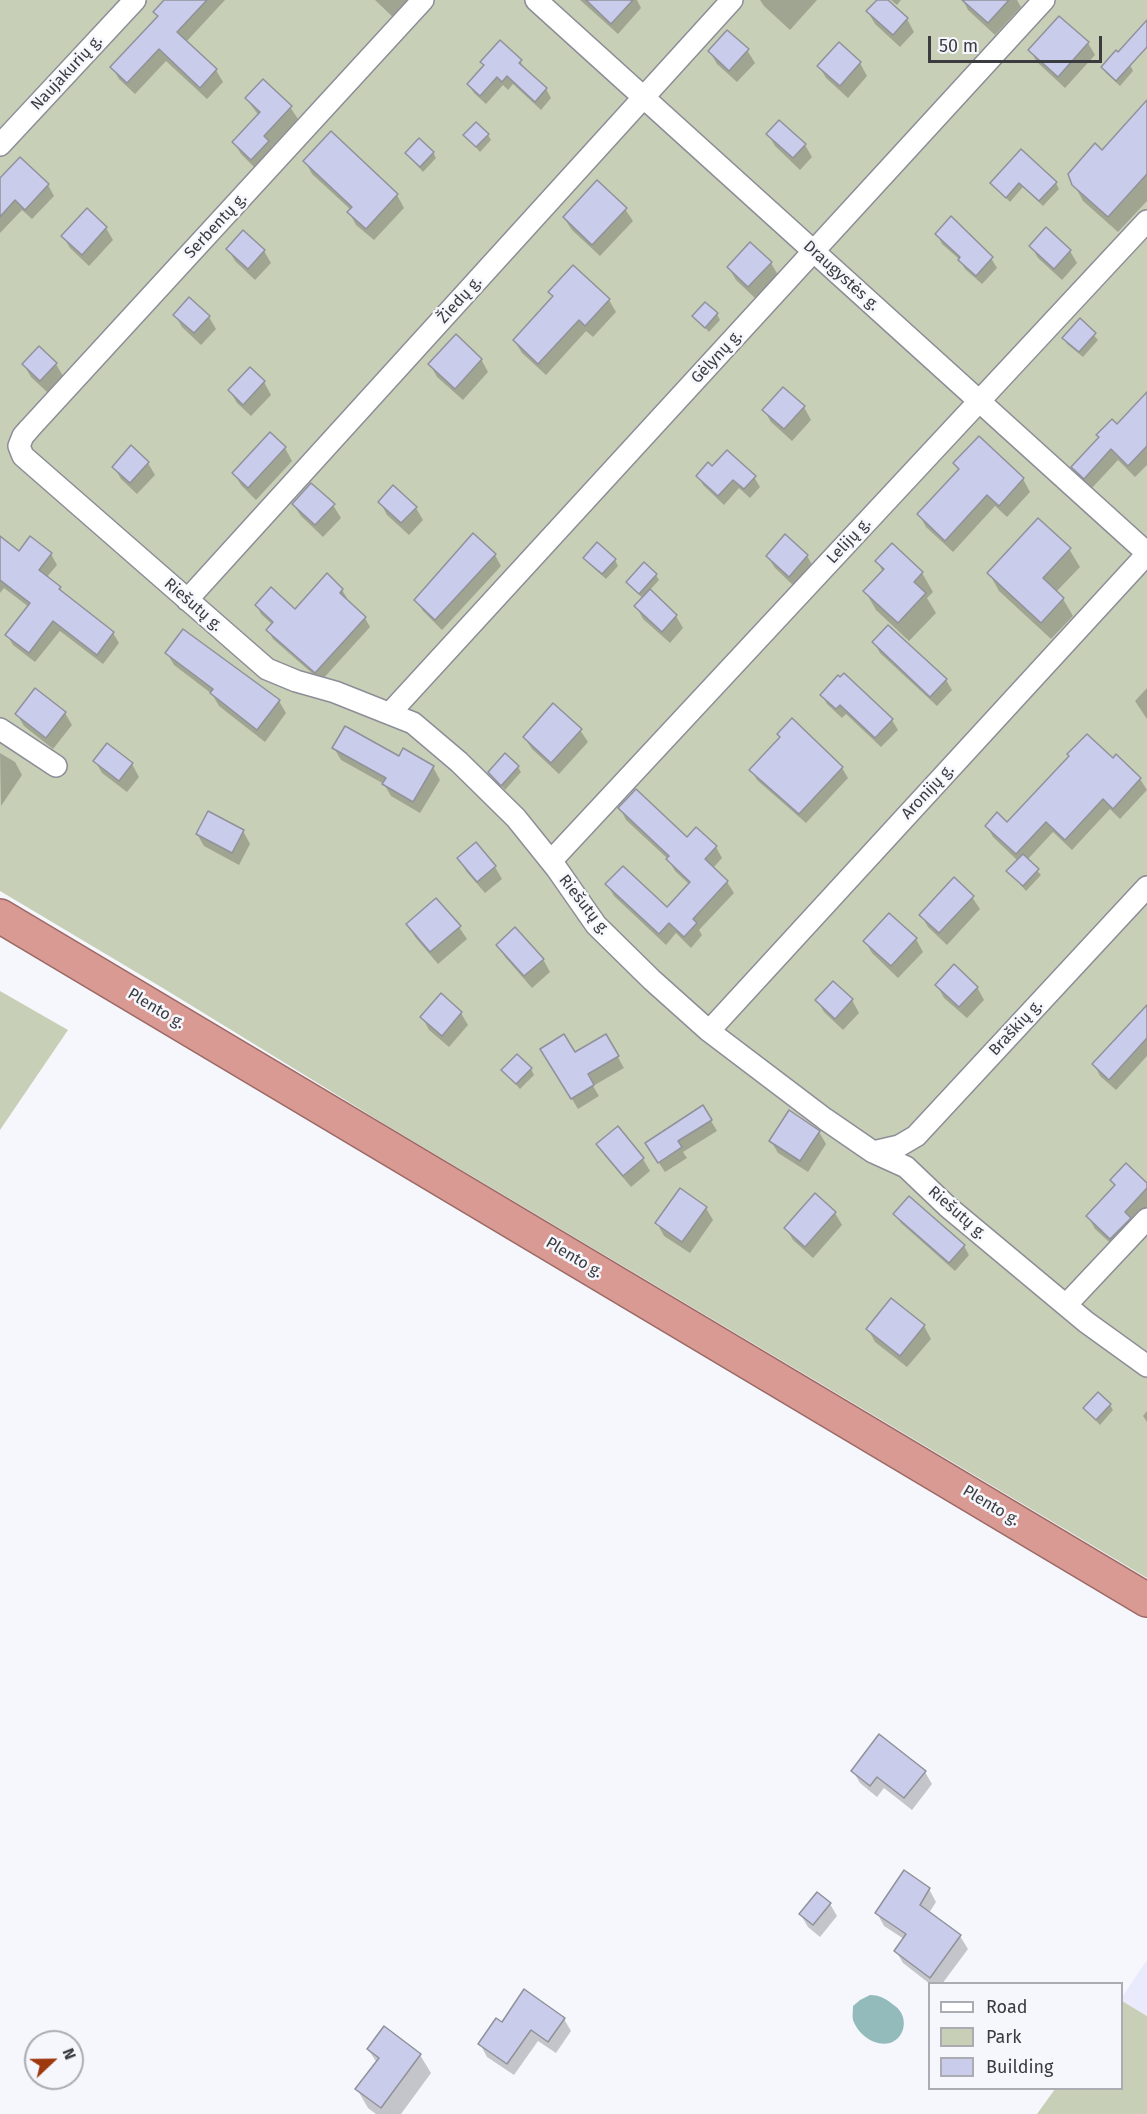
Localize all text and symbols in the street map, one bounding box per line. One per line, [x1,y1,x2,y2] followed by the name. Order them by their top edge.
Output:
[931,24,1105,62] scale bar
[27,31,107,115] street label: Naujakurių g.
[939,35,978,57] text: 50 m
[181,189,251,263] street label: Serbentų g.
[799,237,883,315] street label: Draugystės g.
[434,272,486,328] street label: Žiedų g.
[687,326,747,388] street label: Gėlynų g.
[823,514,875,568] street label: Lelijų g.
[160,574,226,636] street label: Riešutų g.
[898,760,958,824] street label: Aronijų g.
[555,871,613,939] street label: Riešutų g.
[124,985,188,1033] street label: Plento g.
[985,996,1047,1060] street label: Braškių g.
[924,1182,990,1244] street label: Riešutų g.
[542,1234,606,1282] street label: Plento g.
[959,1482,1023,1530] street label: Plento g.
[928,1982,1123,2090] legend
[986,1996,1028,2018] text: Road
[986,2026,1021,2048] text: Park
[24,2030,84,2090] north arrow
[59,2045,80,2062] text: N
[986,2056,1053,2078] text: Building

